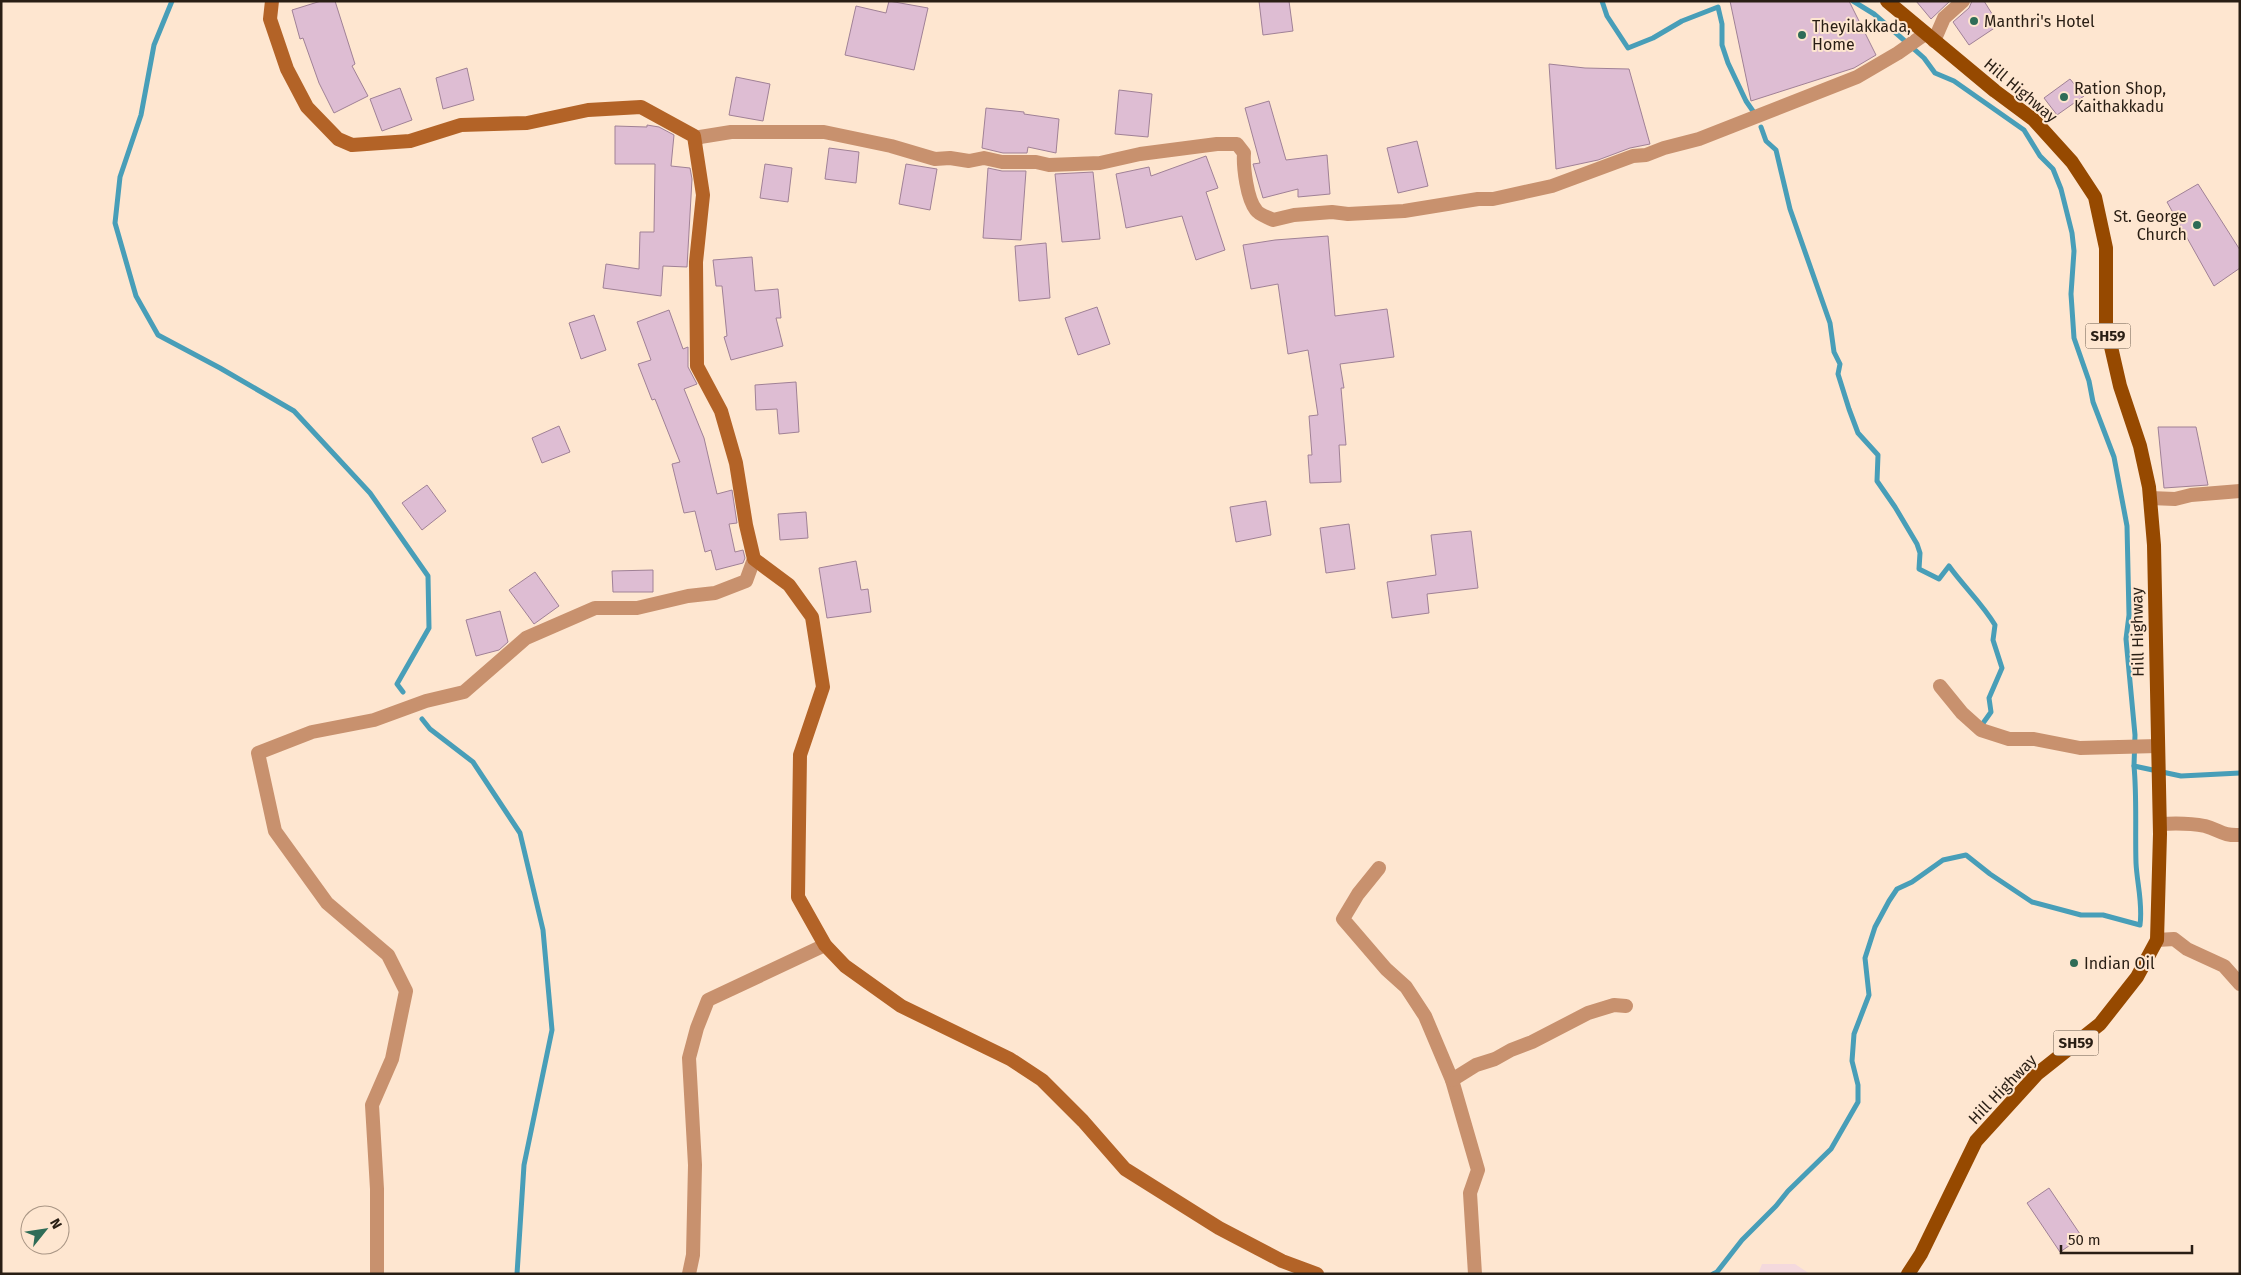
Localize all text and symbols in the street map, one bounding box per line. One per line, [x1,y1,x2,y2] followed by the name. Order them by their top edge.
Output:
[1984,12,2095,31] place label: Manthri's Hotel
[1968,15,1980,27] marker: Manthri's Hotel
[1812,17,1911,54] place label: Theyilakkada, Home
[1796,29,1808,41] marker: Theyilakkada, Home
[1980,54,2061,127] street label: Hill Highway
[2074,79,2166,116] place label: Ration Shop, Kaithakkadu
[2058,91,2070,103] marker: Ration Shop, Kaithakkadu
[2113,207,2187,244] place label: St. George Church
[2191,219,2203,231] marker: St. George Church
[2086,324,2130,348] road number: SH59
[2127,587,2148,677] street label: Hill Highway
[2084,954,2155,973] place label: Indian Oil
[2068,957,2080,969] marker: Indian Oil
[2054,1030,2098,1056] road number: SH59
[1964,1050,2040,1128] street label: Hill Highway
[20,1205,70,1255] north arrow
[46,1215,66,1232] text: N
[2061,1222,2192,1254] scale bar
[2068,1231,2101,1249] text: 50 m

